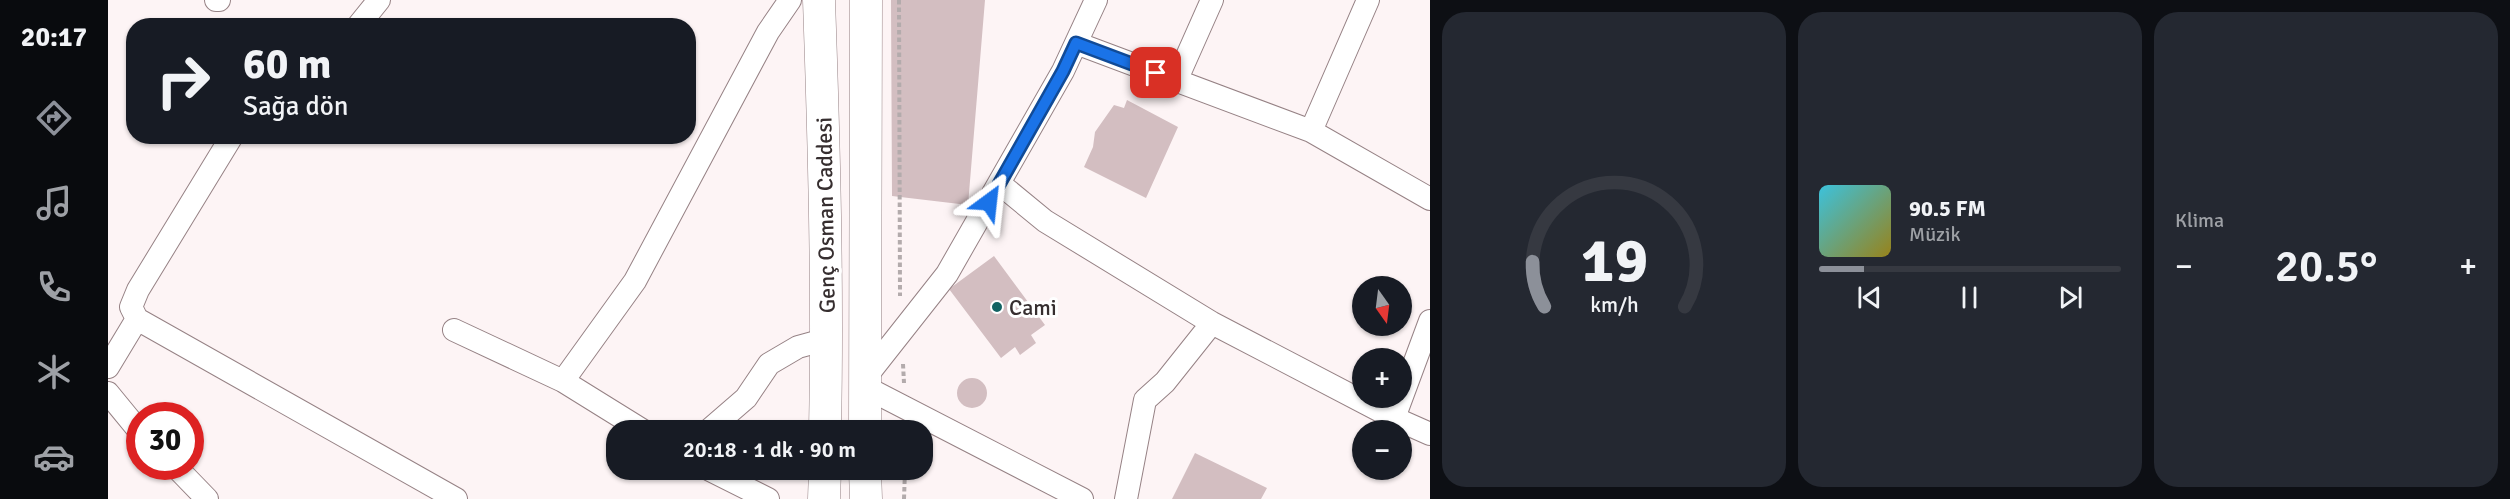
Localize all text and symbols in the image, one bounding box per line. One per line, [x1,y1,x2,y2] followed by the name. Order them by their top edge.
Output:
[21,21,87,54] text: 20:17
[243,39,332,90] text: 60 m
[144,42,222,120] icon: right
[1130,47,1181,98] pin
[1139,56,1172,89] icon: arrive
[243,90,349,123] text: Sağa dön
[33,97,75,139] icon: directions
[810,117,841,313] street label: Genç Osman Caddesi
[957,170,1021,234] position arrow
[33,182,75,224] icon: music
[1909,195,1986,222] text: 90.5 FM
[2175,208,2224,233] text: Klima
[1580,222,1648,299] text: 19
[1909,222,1960,247] text: Müzik
[2275,239,2377,294] text: 20.5°
[2175,246,2193,287] text: −
[2459,246,2477,287] text: +
[33,266,75,308] icon: phone
[1352,276,1412,336] north arrow
[1352,276,1412,480] map controls
[1853,281,1886,314] icon: previous
[1953,281,1986,314] icon: pause
[2054,281,2087,314] icon: next
[1590,292,1638,318] text: km/h
[1009,294,1057,321] place label: Cami
[990,300,1004,314] marker: Cami
[1352,348,1412,408] button: +
[33,351,75,393] icon: climate
[126,402,204,480] speed limit sign: 30
[1352,420,1412,480] button: −
[33,436,75,478] icon: car
[683,436,856,463] text: 20:18 · 1 dk · 90 m

